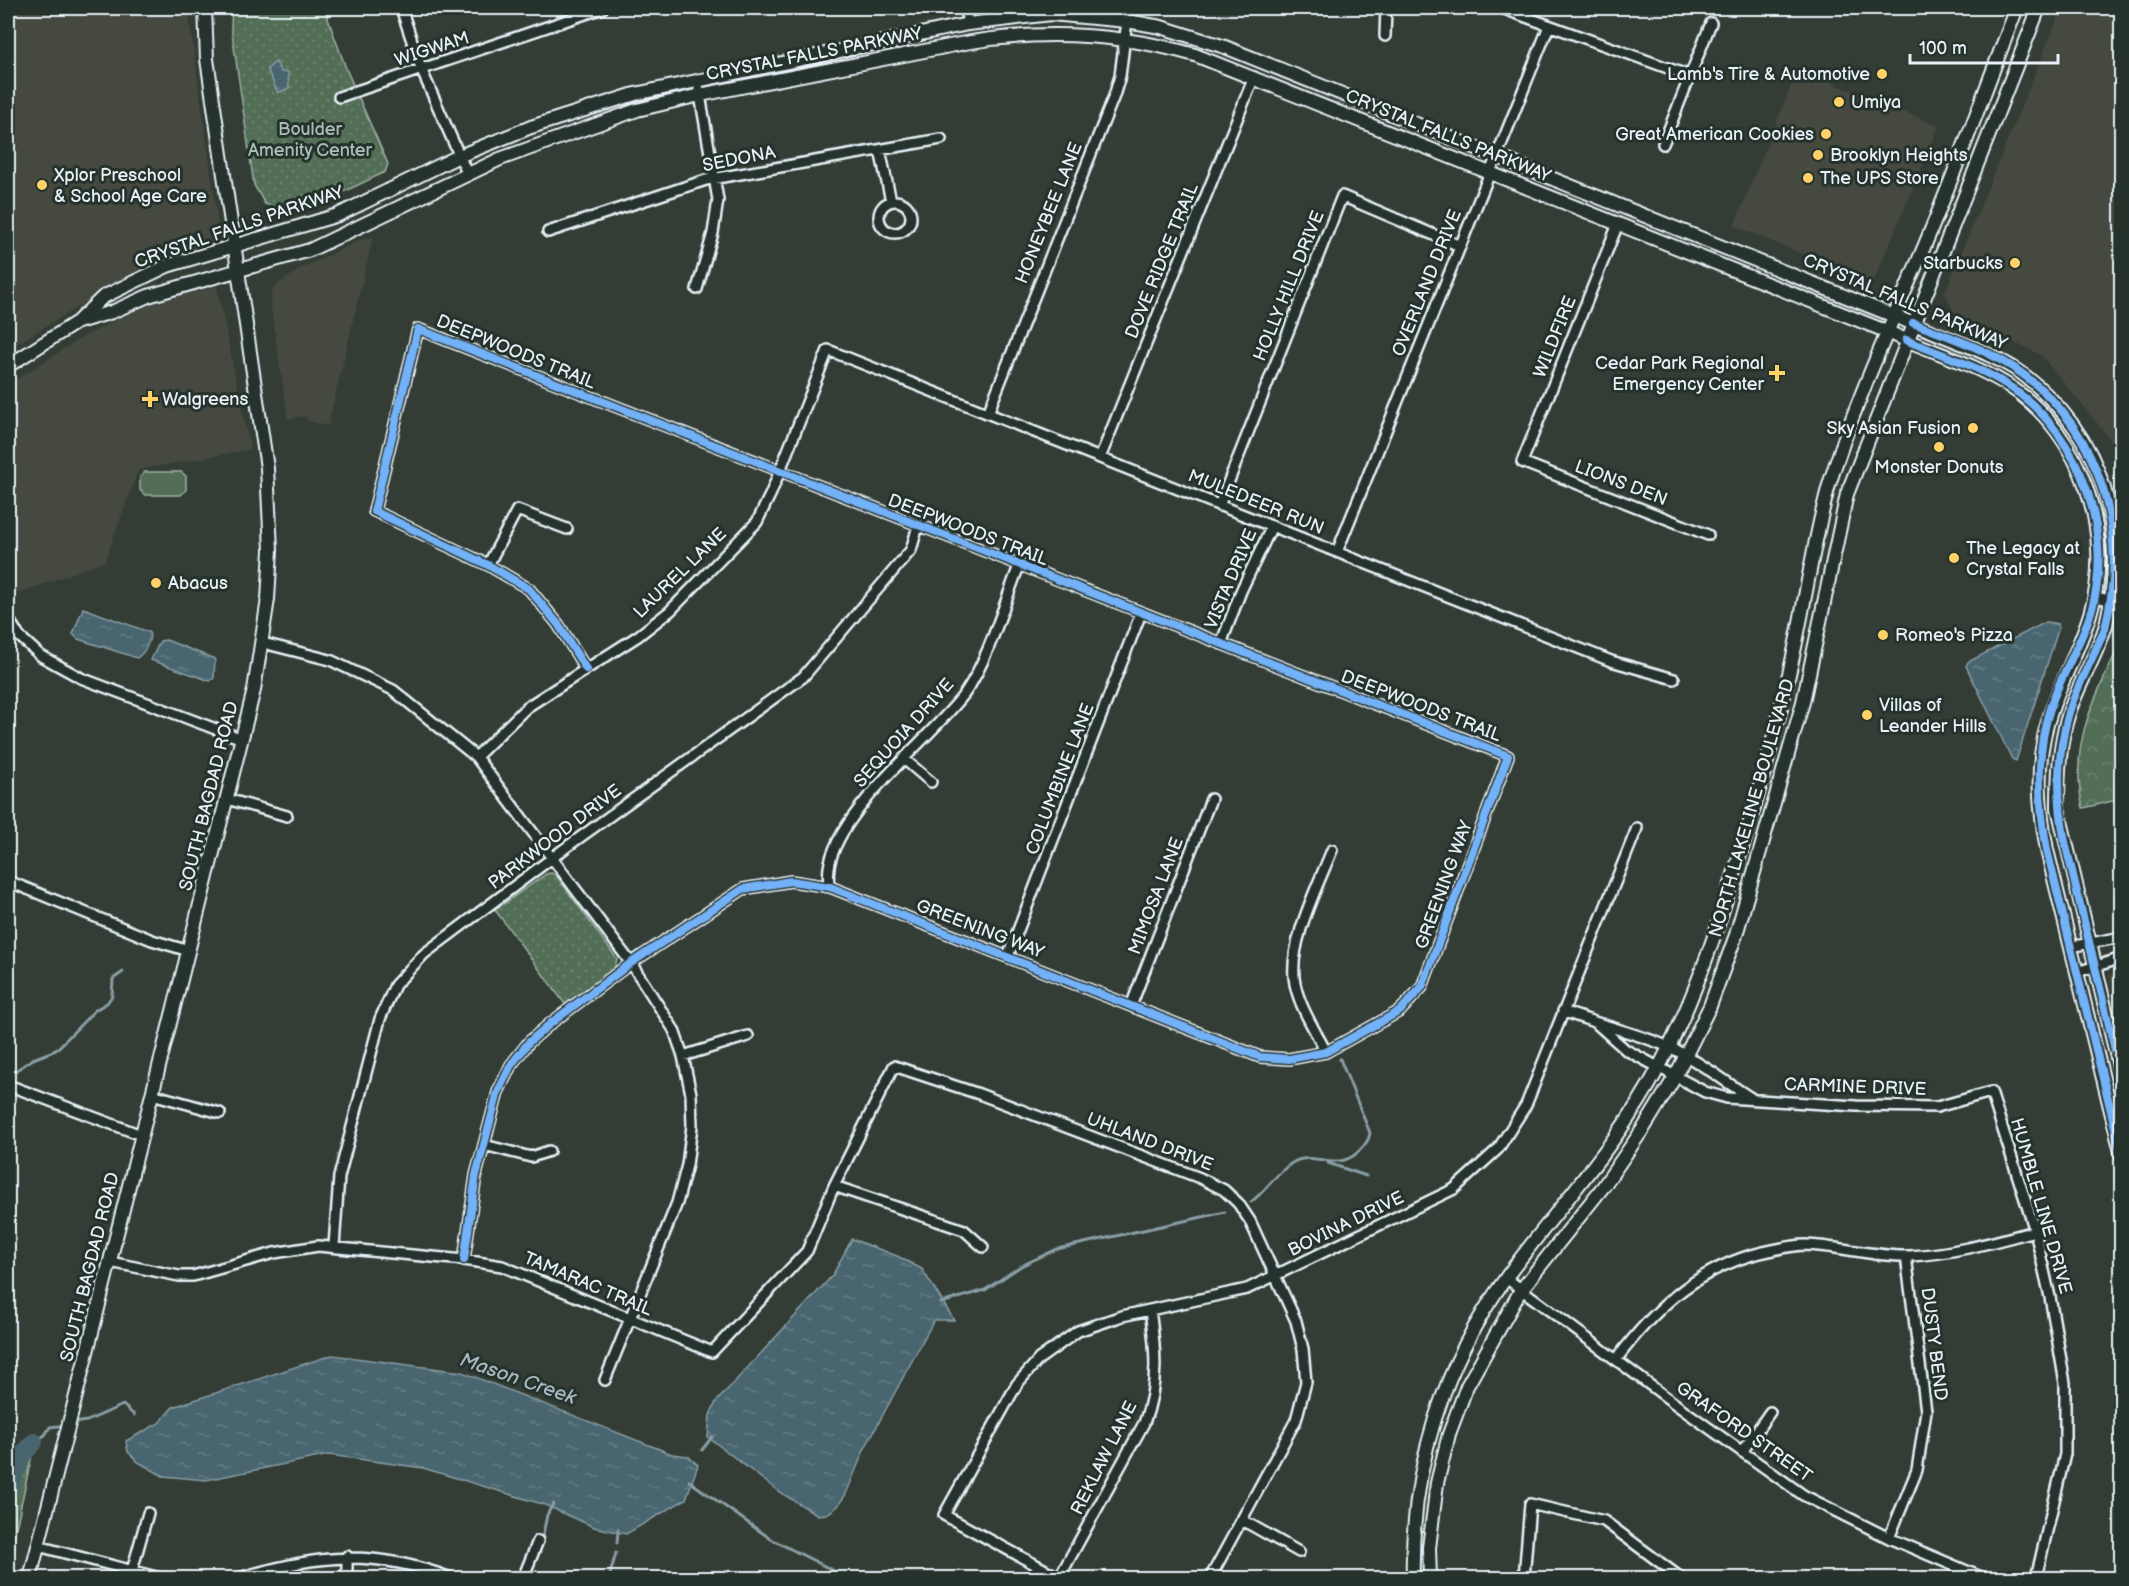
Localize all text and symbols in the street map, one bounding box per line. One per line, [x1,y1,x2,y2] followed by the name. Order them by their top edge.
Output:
[704,23,924,85] street label: CRYSTAL FALLS PARKWAY
[392,27,472,71] street label: WIGWAM
[1910,27,2058,65] scale bar
[1919,38,1967,59] text: 100 m
[1667,64,1870,85] place label: Lamb's Tire & Automotive
[1875,67,1889,81] marker: Lamb's Tire & Automotive
[1342,85,1554,187] street label: CRYSTAL FALLS PARKWAY
[1851,92,1901,113] place label: Umiya
[1832,95,1846,109] marker: Umiya
[248,119,373,161] park label: Boulder Amenity Center
[1615,124,1814,145] place label: Great American Cookies
[1819,127,1833,141] marker: Great American Cookies
[1011,139,1087,287] street label: HONEYBEE LANE
[701,142,777,176] street label: SEDONA
[1830,145,1968,166] place label: Brooklyn Heights
[1811,148,1825,162] marker: Brooklyn Heights
[53,165,207,207] place label: Xplor Preschool & School Age Care
[1820,168,1939,189] place label: The UPS Store
[1801,171,1815,185] marker: The UPS Store
[35,178,49,192] marker: Xplor Preschool & School Age Care
[1121,180,1203,342] street label: DOVE RIDGE TRAIL
[132,181,347,273] street label: CRYSTAL FALLS PARKWAY
[1388,206,1466,359] street label: OVERLAND DRIVE
[1249,208,1329,364] street label: HOLLY HILL DRIVE
[1800,249,2011,355] street label: CRYSTAL FALLS PARKWAY
[1923,253,2003,274] place label: Starbucks
[2008,256,2022,270] marker: Starbucks
[1529,293,1581,381] street label: WILDFIRE
[433,310,599,394] street label: DEEPWOODS TRAIL
[1595,353,1764,395] place label: Cedar Park Regional Emergency Center
[1768,364,1786,382] marker: Cedar Park Regional Emergency Center
[162,389,248,410] place label: Walgreens
[143,392,157,406] marker: Walgreens
[1826,418,1961,439] place label: Sky Asian Fusion
[1966,421,1980,435] marker: Sky Asian Fusion
[1932,440,1946,454] marker: Monster Donuts
[1572,456,1670,510] street label: LIONS DEN
[1874,457,2004,478] place label: Monster Donuts
[1185,465,1327,539] street label: MULEDEER RUN
[885,490,1052,570] street label: DEEPWOODS TRAIL
[629,523,731,622] street label: LAUREL LANE
[1201,526,1262,632] street label: VISTA DRIVE
[1966,538,2080,580] place label: The Legacy at Crystal Falls
[1947,551,1961,565] marker: The Legacy at Crystal Falls
[168,573,228,594] place label: Abacus
[149,576,163,590] marker: Abacus
[1895,625,2013,646] place label: Romeo's Pizza
[1876,628,1890,642] marker: Romeo's Pizza
[1338,666,1505,746] street label: DEEPWOODS TRAIL
[850,674,959,792] street label: SEQUOIA DRIVE
[1705,676,1799,940] street label: NORTH LAKELINE BOULEVARD
[1879,695,1987,737] place label: Villas of Leander Hills
[175,699,243,893] street label: SOUTH BAGDAD ROAD
[1021,700,1099,858] street label: COLUMBINE LANE
[1860,708,1874,722] marker: Villas of Leander Hills
[484,780,626,894] street label: PARKWOOD DRIVE
[1411,817,1477,952] street label: GREENING WAY
[1124,834,1188,958] street label: MIMOSA LANE
[913,895,1047,963] street label: GREENING WAY
[1783,1074,1927,1100] street label: CARMINE DRIVE
[1084,1108,1216,1176] street label: UHLAND DRIVE
[2006,1116,2076,1296] street label: HUMBLE LINE DRIVE
[56,1170,124,1364] street label: SOUTH BAGDAD ROAD
[1285,1187,1407,1261] street label: BOVINA DRIVE
[521,1247,656,1321] street label: TAMARAC TRAIL
[1917,1286,1951,1402] street label: DUSTY BEND
[457,1348,580,1410] water label: Mason Creek
[1672,1377,1816,1487] street label: GRAFORD STREET
[1066,1398,1142,1518] street label: REKLAW LANE

